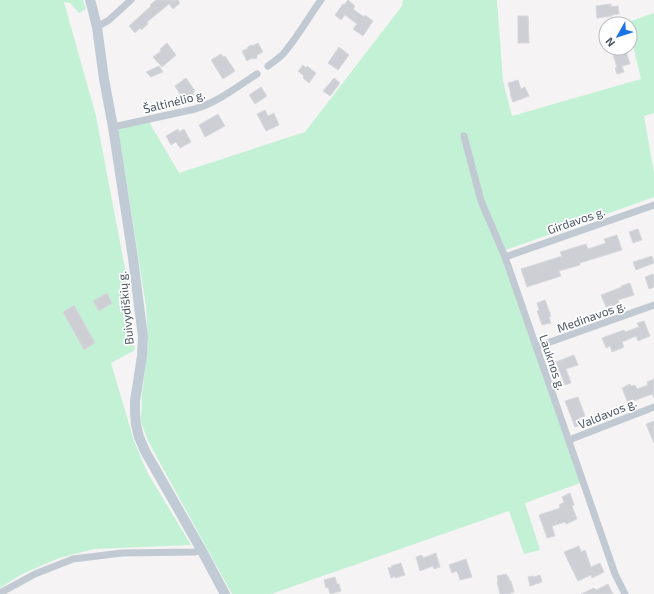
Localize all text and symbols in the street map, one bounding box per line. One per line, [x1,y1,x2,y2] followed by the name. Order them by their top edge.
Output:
[598,16,638,56] north arrow
[602,35,617,50] text: N
[142,87,206,115] street label: Šaltinėlio g.
[545,204,607,236] street label: Girdavos g.
[114,271,136,345] street label: Buivydiškių g.
[555,297,627,335] street label: Medinavos g.
[537,332,569,392] street label: Lauknos g.
[576,395,638,431] street label: Valdavos g.

